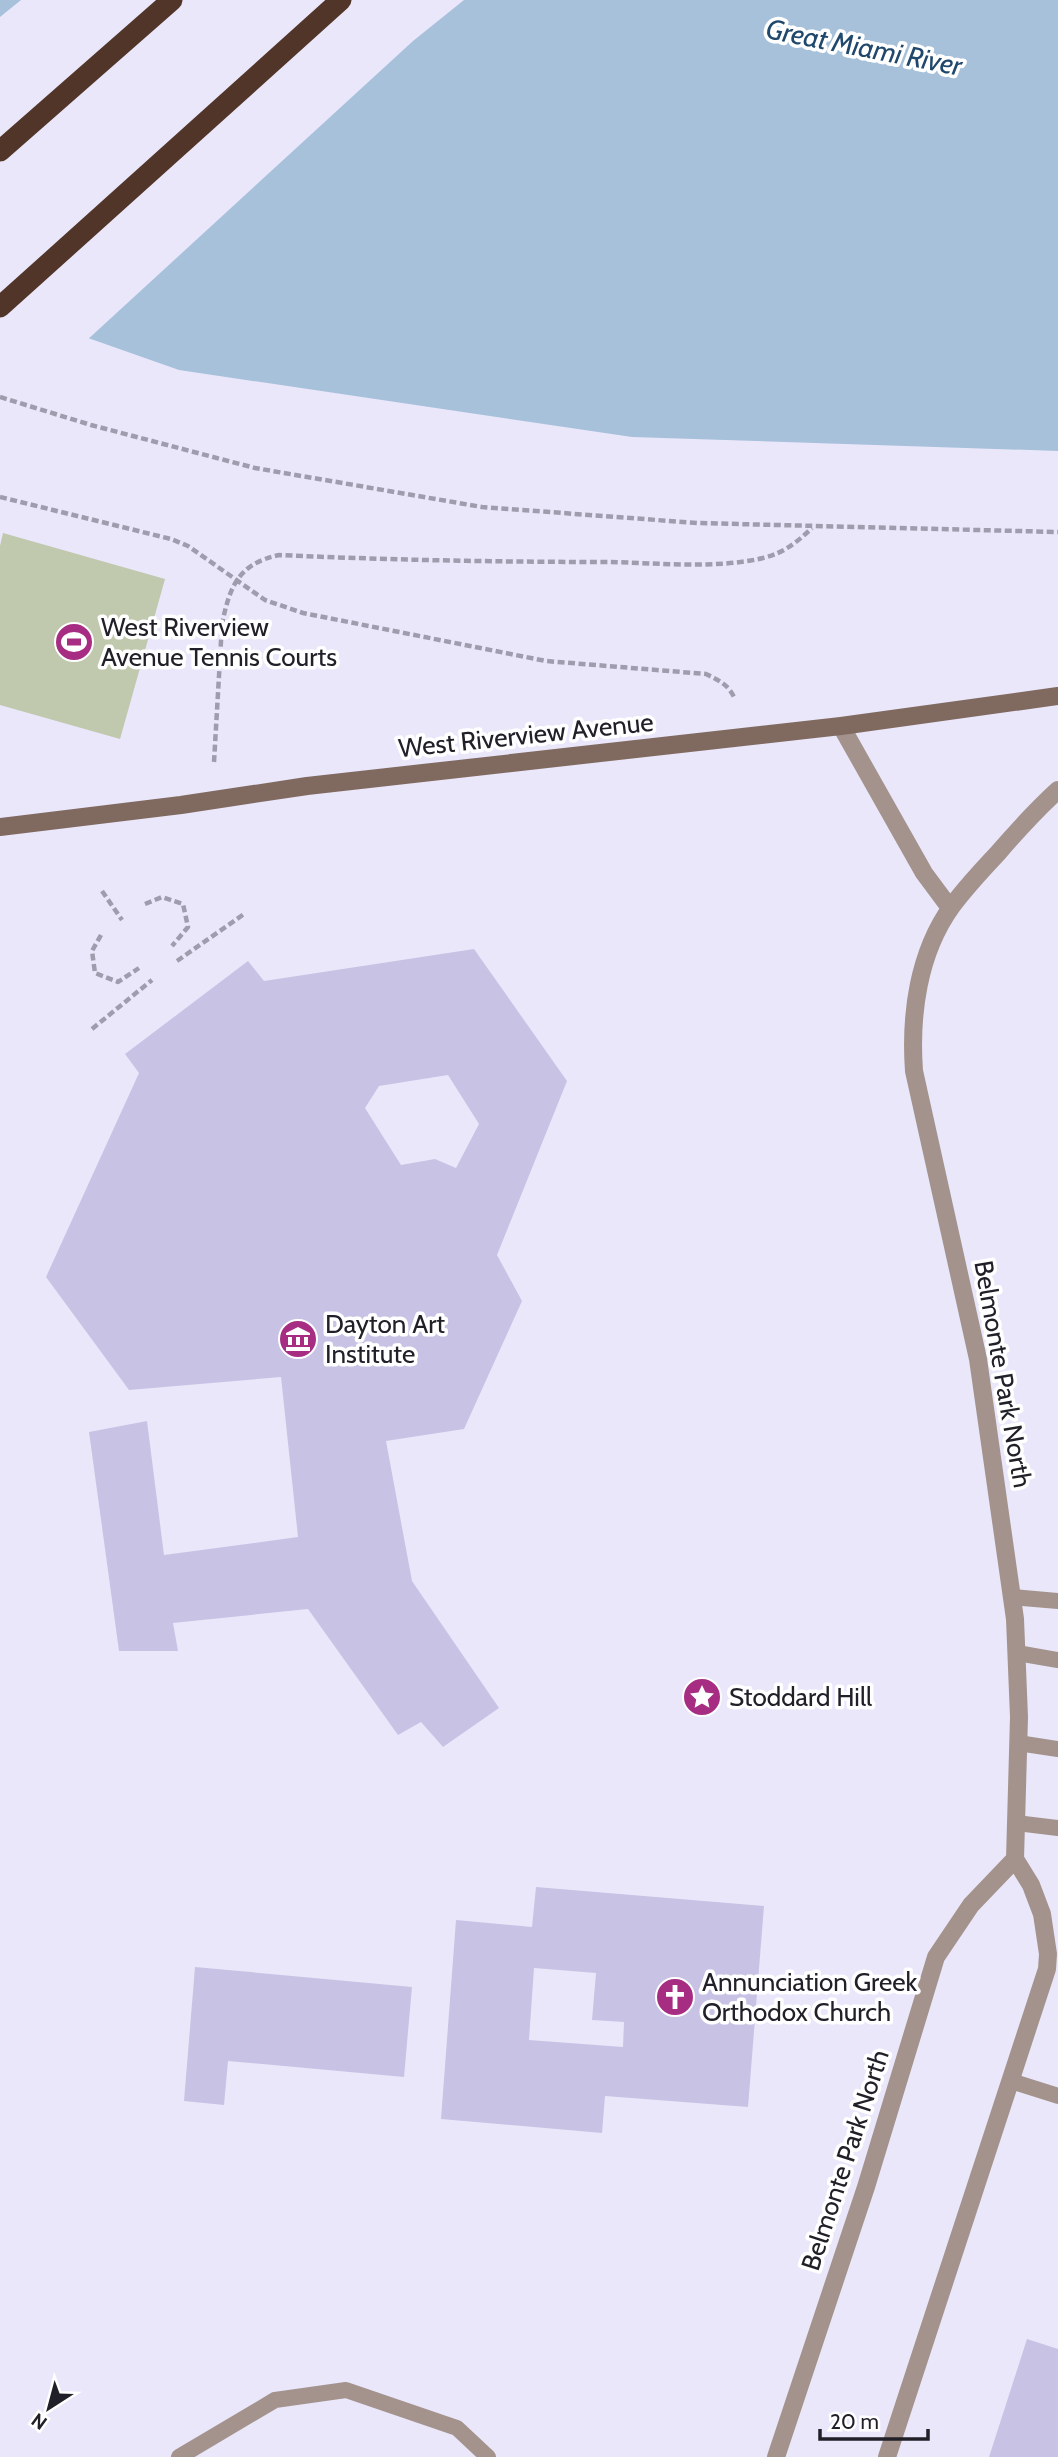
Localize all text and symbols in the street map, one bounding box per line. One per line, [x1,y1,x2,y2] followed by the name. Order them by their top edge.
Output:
[763,11,966,83] water label: Great Miami River
[101,611,337,673] place label: West Riverview Avenue Tennis Courts
[53,621,95,663] sports icon: West Riverview Avenue Tennis Courts
[397,706,655,764] street label: West Riverview Avenue
[967,1258,1039,1490] street label: Belmonte Park North
[325,1308,445,1370] place label: Dayton Art Institute
[277,1318,319,1360] museum icon: Dayton Art Institute
[681,1676,723,1718] place icon: Stoddard Hill
[729,1681,872,1713] place label: Stoddard Hill
[702,1966,918,2028] place label: Annunciation Greek Orthodox Church
[654,1976,696,2018] church icon: Annunciation Greek Orthodox Church
[794,2046,896,2274] street label: Belmonte Park North
[14,2373,84,2443] north arrow
[820,2398,928,2442] scale bar
[27,2408,51,2435] text: N
[830,2409,879,2434] text: 20 m

